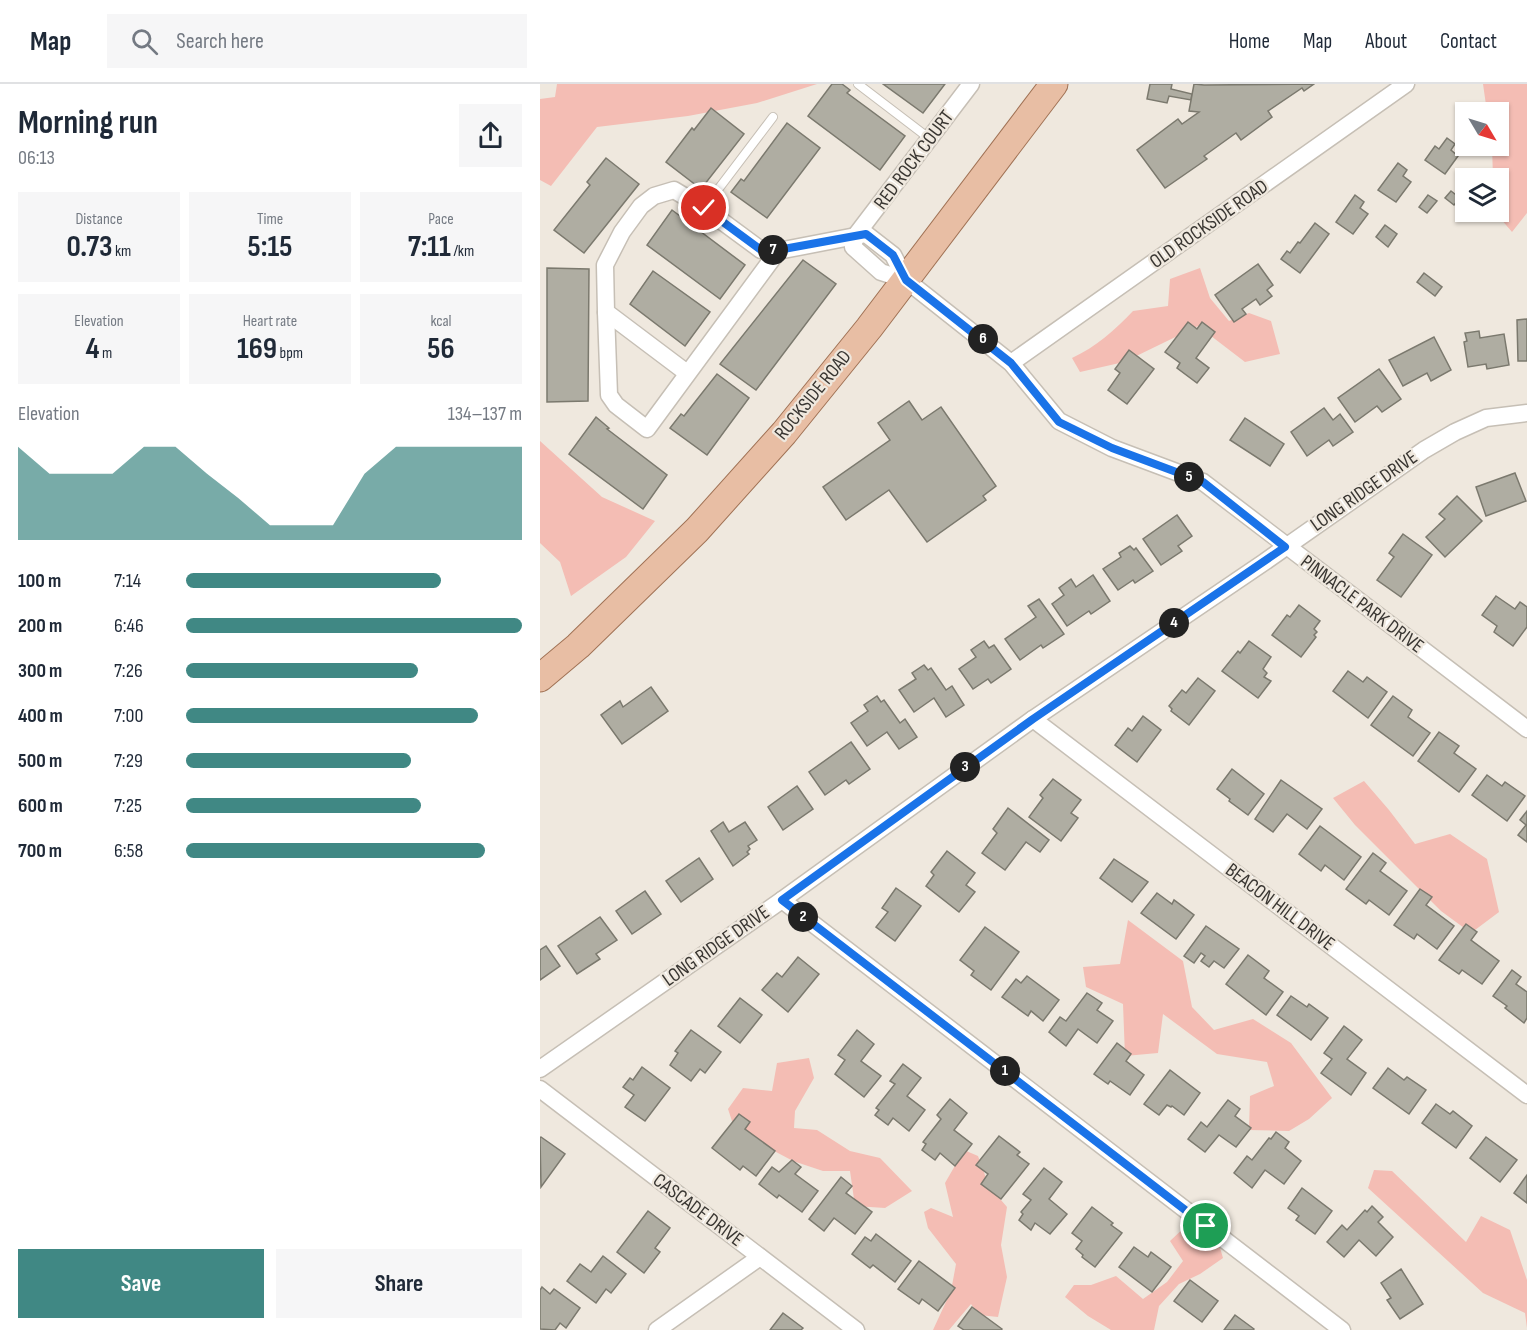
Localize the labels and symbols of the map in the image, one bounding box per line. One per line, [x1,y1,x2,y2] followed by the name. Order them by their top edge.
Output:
[1455,102,1509,156] north arrow
[869,106,959,214] street label: RED ROCK COURT
[1145,174,1273,274] street label: OLD ROCKSIDE ROAD
[678,182,729,233] pin
[758,235,788,265] pin: 7
[968,324,998,354] pin: 6
[769,345,857,445] street label: ROCKSIDE ROAD
[1306,445,1422,537] street label: LONG RIDGE DRIVE
[1174,462,1204,492] pin: 5
[1296,550,1428,658] street label: PINNACLE PARK DRIVE
[1159,608,1189,638] pin: 4
[950,752,980,782] pin: 3
[1221,858,1339,956] street label: BEACON HILL DRIVE
[658,900,774,992] street label: LONG RIDGE DRIVE
[788,902,818,932] pin: 2
[990,1056,1020,1086] pin: 1
[648,1168,748,1252] street label: CASCADE DRIVE
[1180,1200,1231,1251] pin

